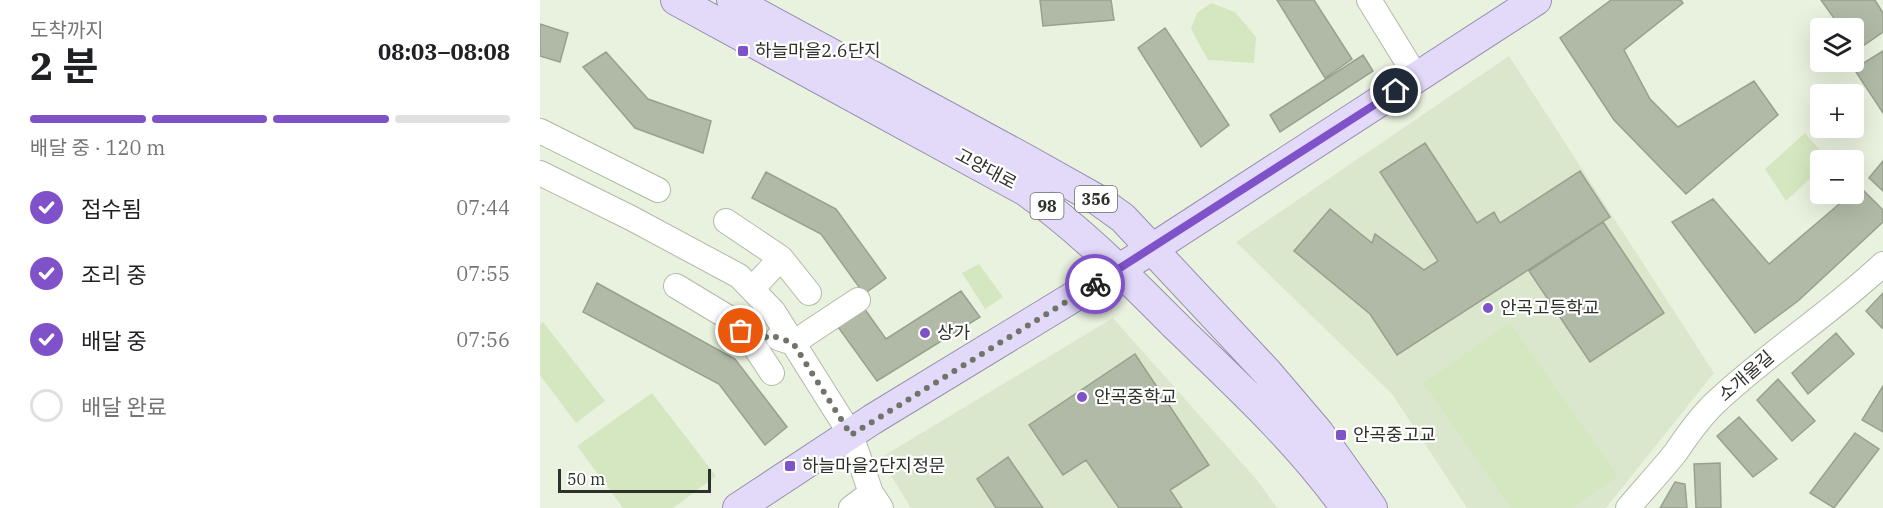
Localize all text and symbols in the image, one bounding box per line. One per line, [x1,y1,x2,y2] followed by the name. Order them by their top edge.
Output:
[30,16,104,43] text: 도착까지
[1810,18,1864,204] map controls
[1810,18,1864,72] button: layers
[378,37,510,66] text: 08:03–08:08
[755,39,881,62] place label: 하늘마을2.6단지
[30,40,98,91] text: 2 분
[736,44,750,58] marker: 하늘마을2.6단지
[1370,65,1421,116] pin
[1379,74,1412,107] icon: home
[1810,84,1864,138] button: +
[30,134,165,161] text: 배달 중 · 120 m
[952,143,1021,194] street label: 고양대로
[1810,150,1864,204] button: −
[1075,186,1117,212] road number: 356
[30,191,63,224] icon: check
[1030,193,1064,219] road number: 98
[81,194,142,223] text: 접수됨
[456,194,510,221] text: 07:44
[1065,254,1125,314] courier
[30,257,63,290] icon: check
[81,260,147,289] text: 조리 중
[456,260,510,287] text: 07:55
[1079,268,1112,301] icon: bike
[1500,296,1599,319] place label: 안곡고등학교
[1481,301,1495,315] marker: 안곡고등학교
[715,305,766,356] pin
[724,314,757,347] icon: bag
[937,321,971,344] place label: 상가
[30,323,63,356] icon: check
[81,326,147,355] text: 배달 중
[456,326,510,353] text: 07:56
[918,326,932,340] marker: 상가
[1713,345,1778,406] street label: 소개울길
[1094,385,1177,408] place label: 안곡중학교
[1075,390,1089,404] marker: 안곡중학교
[81,392,167,421] text: 배달 완료
[1353,423,1436,446] place label: 안곡중고교
[1334,428,1348,442] marker: 안곡중고교
[802,454,945,477] place label: 하늘마을2단지정문
[783,459,797,473] marker: 하늘마을2단지정문
[558,466,711,494] scale bar
[567,469,605,489] text: 50 m

